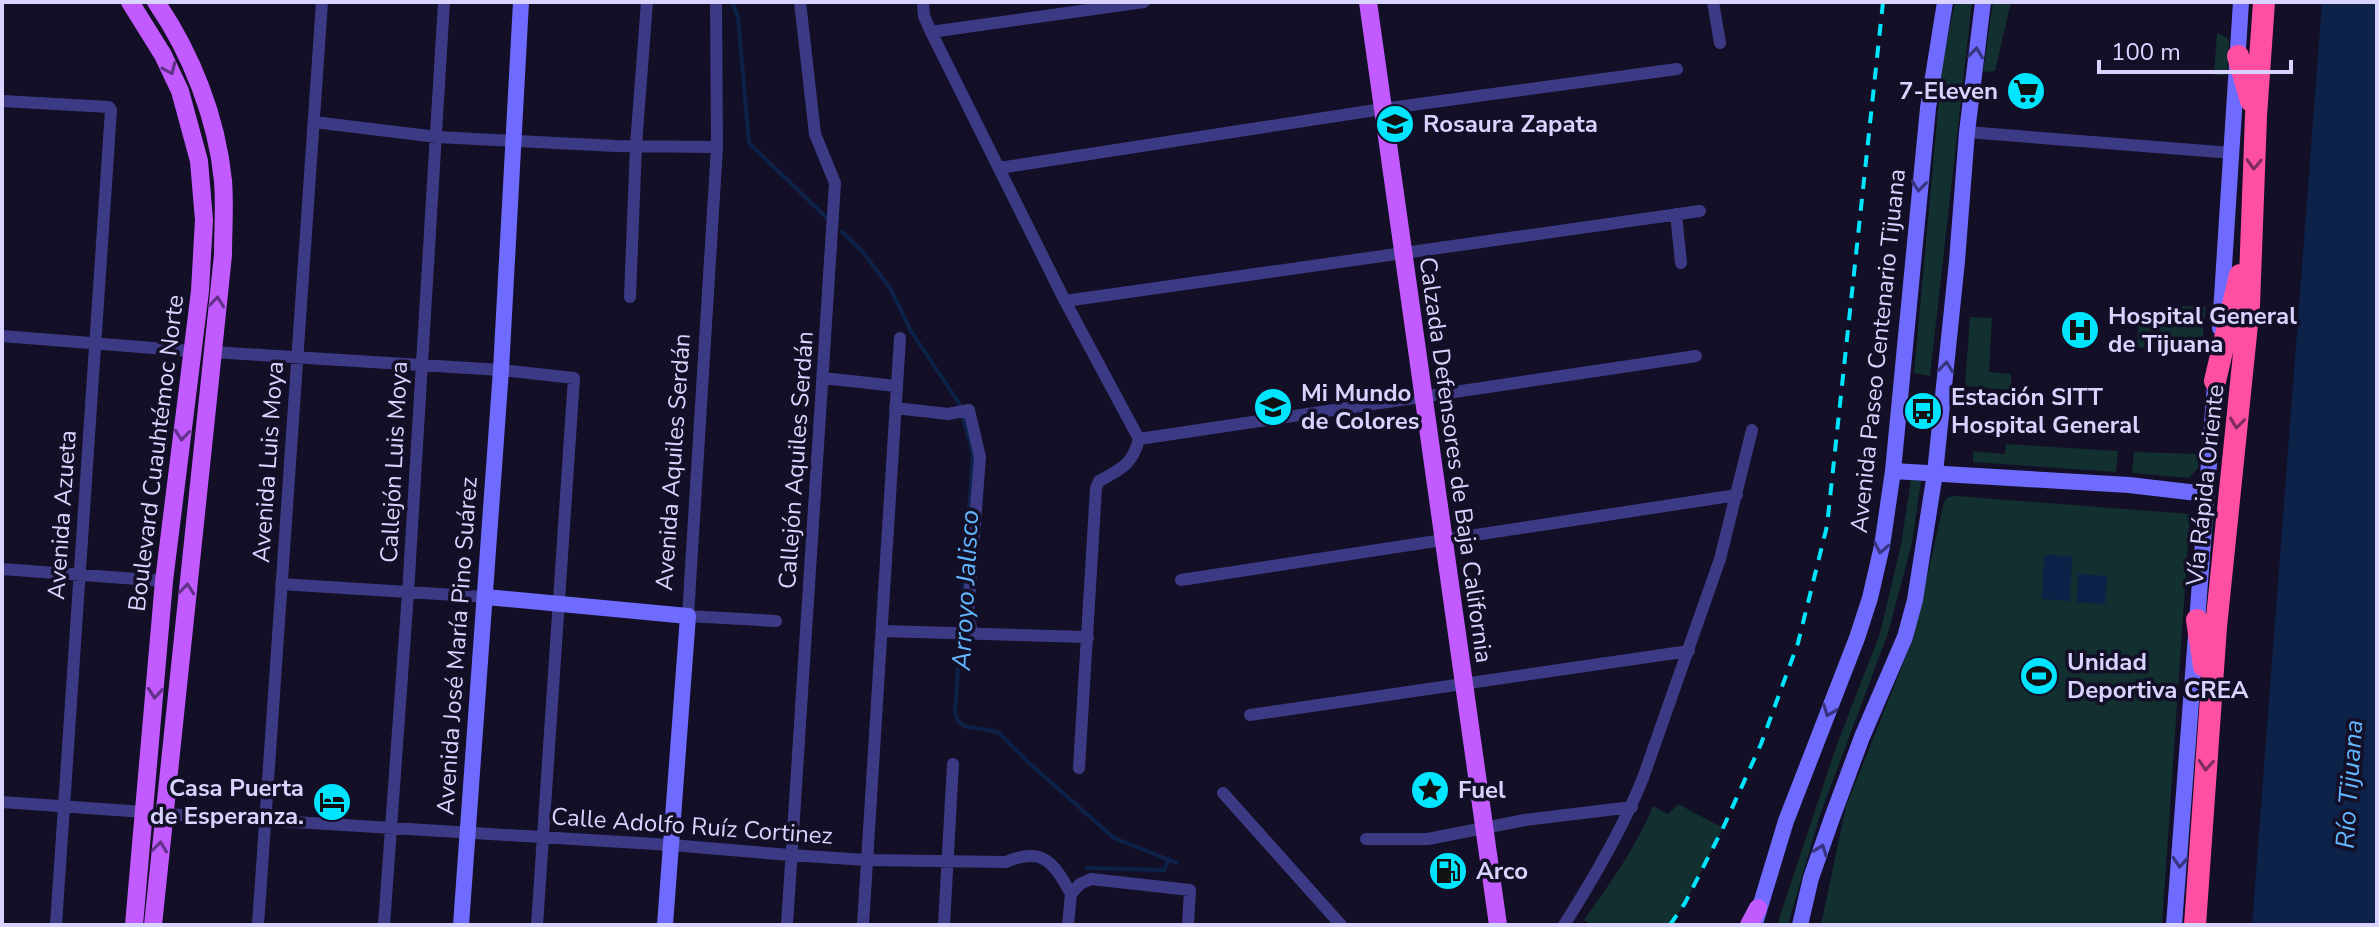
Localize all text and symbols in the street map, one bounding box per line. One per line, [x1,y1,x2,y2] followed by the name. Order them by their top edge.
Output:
[2099,24,2291,74] scale bar
[2111,36,2181,68] text: 100 m
[1967,46,1984,59] one-way arrow
[160,61,176,75] one-way arrow
[2005,70,2047,112] supermarket icon: 7-Eleven
[1899,75,1998,107] place label: 7-Eleven
[1374,103,1416,145] school or university icon: Rosaura Zapata
[1423,108,1598,140] place label: Rosaura Zapata
[2245,158,2262,171] one-way arrow
[1843,167,1913,535] street label: Avenida Paseo Centenario Tijuana
[1911,180,1928,193] one-way arrow
[1412,255,1500,665] street label: Calzada Defensores de Baja California
[121,293,191,613] street label: Boulevard Cuauhtémoc Norte
[208,295,225,308] one-way arrow
[2108,300,2297,360] place label: Hospital General de Tijuana
[2059,309,2101,351] hospital icon: Hospital General de Tijuana
[771,330,821,590] street label: Callejón Aquiles Serdán
[648,332,698,592] street label: Avenida Aquiles Serdán
[245,360,291,564] street label: Avenida Luis Moya
[373,360,415,564] street label: Callejón Luis Moya
[1937,361,1954,374] one-way arrow
[1301,377,1419,437] place label: Mi Mundo de Colores
[1951,381,2140,441] place label: Estación SITT Hospital General
[2178,383,2231,588] street label: Vía Rápida Oriente
[1252,386,1294,428] school or university icon: Mi Mundo de Colores
[1902,390,1944,432] bus stop icon: Estación SITT Hospital General
[2229,417,2246,430] one-way arrow
[40,429,84,601] street label: Avenida Azueta
[173,429,190,442] one-way arrow
[429,476,485,816] street label: Avenida José María Pino Suárez
[944,509,987,672] water label: Arroyo Jalisco
[1873,540,1890,554] one-way arrow
[178,582,195,595] one-way arrow
[2067,646,2249,706] place label: Unidad Deportiva CREA
[2018,655,2060,697] sports icon: Unidad Deportiva CREA
[147,687,164,700] one-way arrow
[1822,703,1839,717] one-way arrow
[2328,718,2371,850] water label: Río Tijuana
[2198,759,2215,772] one-way arrow
[1409,769,1451,811] place icon: Fuel
[150,772,304,832] place label: Casa Puerta de Esperanza.
[1458,774,1506,806] place label: Fuel
[311,781,353,823] hotel icon: Casa Puerta de Esperanza.
[550,800,834,852] street label: Calle Adolfo Ruíz Cortinez
[151,840,168,854] one-way arrow
[1811,844,1827,858] one-way arrow
[1427,850,1469,892] fuel station icon: Arco
[1476,855,1528,887] place label: Arco
[2172,856,2189,869] one-way arrow

